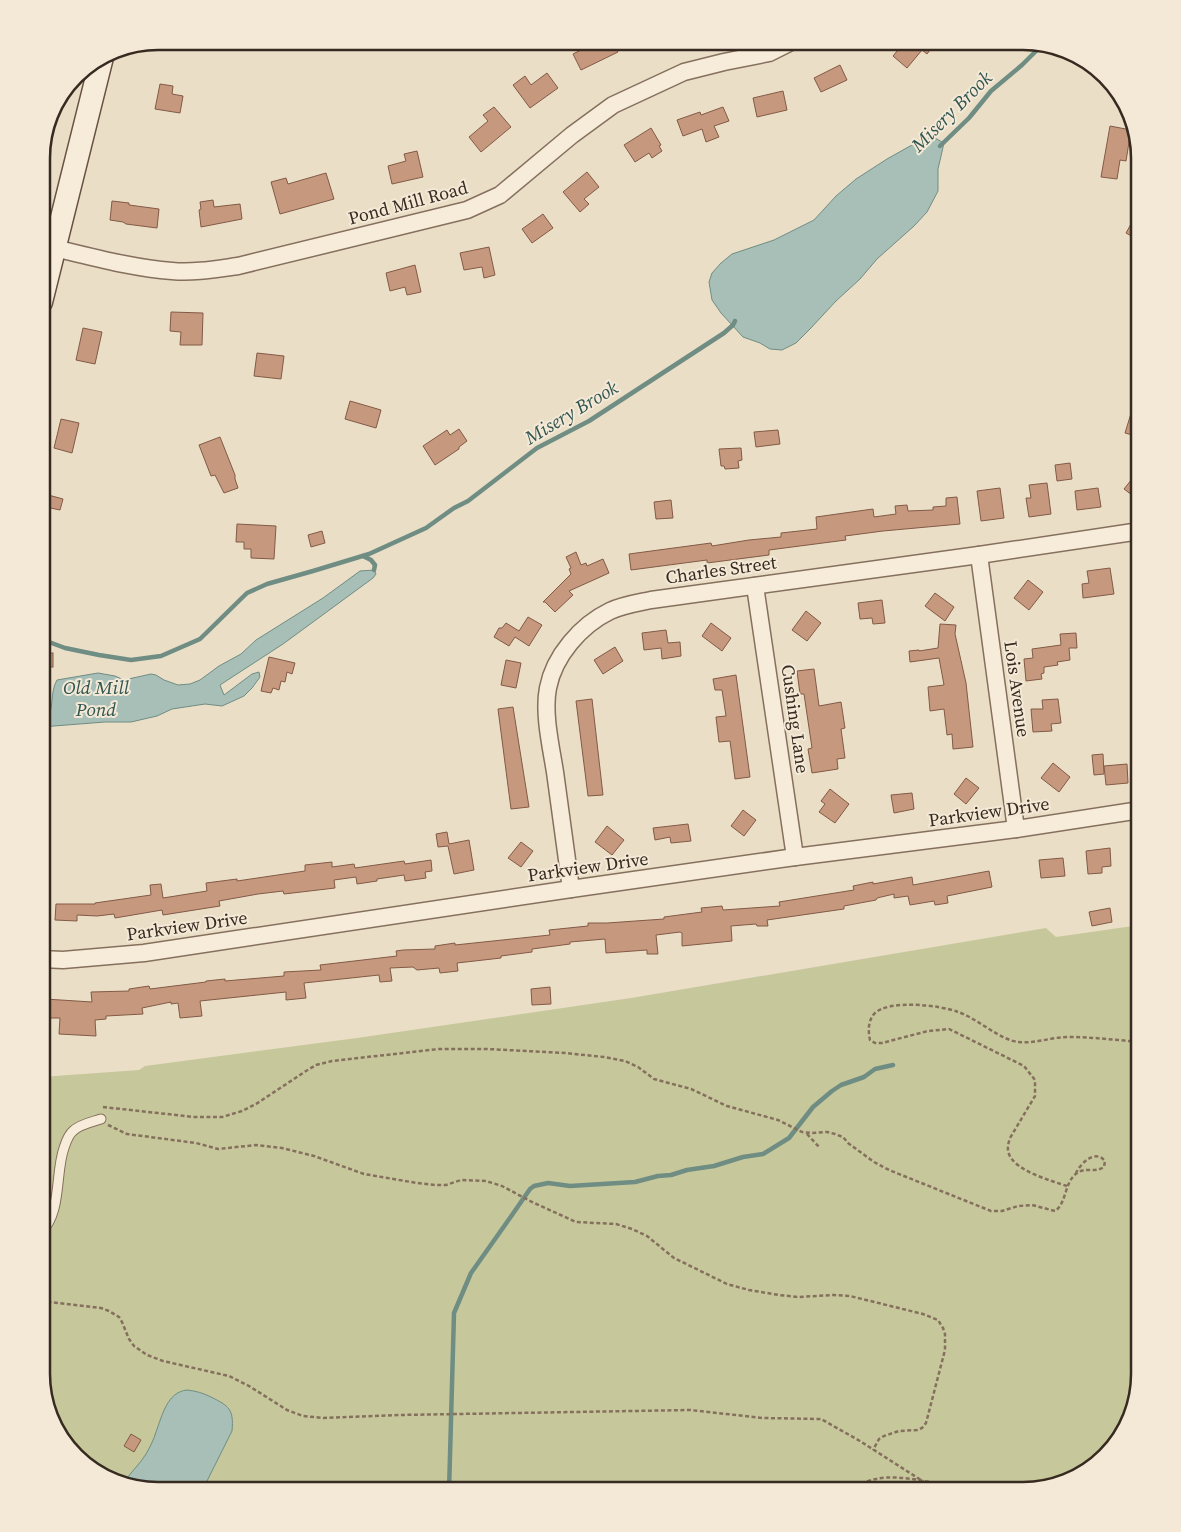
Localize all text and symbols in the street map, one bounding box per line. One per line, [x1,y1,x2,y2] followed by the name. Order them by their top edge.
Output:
[904,65,997,158] water label: Misery Brook
[345,175,470,230] street label: Pond Mill Road
[519,374,623,451] water label: Misery Brook
[664,549,778,590] street label: Charles Street
[998,639,1037,739] street label: Lois Avenue
[775,663,816,775] street label: Cushing Lane
[63,674,130,722] water label: Old Mill Pond
[927,791,1051,832] street label: Parkview Drive
[526,846,650,887] street label: Parkview Drive
[125,905,249,946] street label: Parkview Drive

